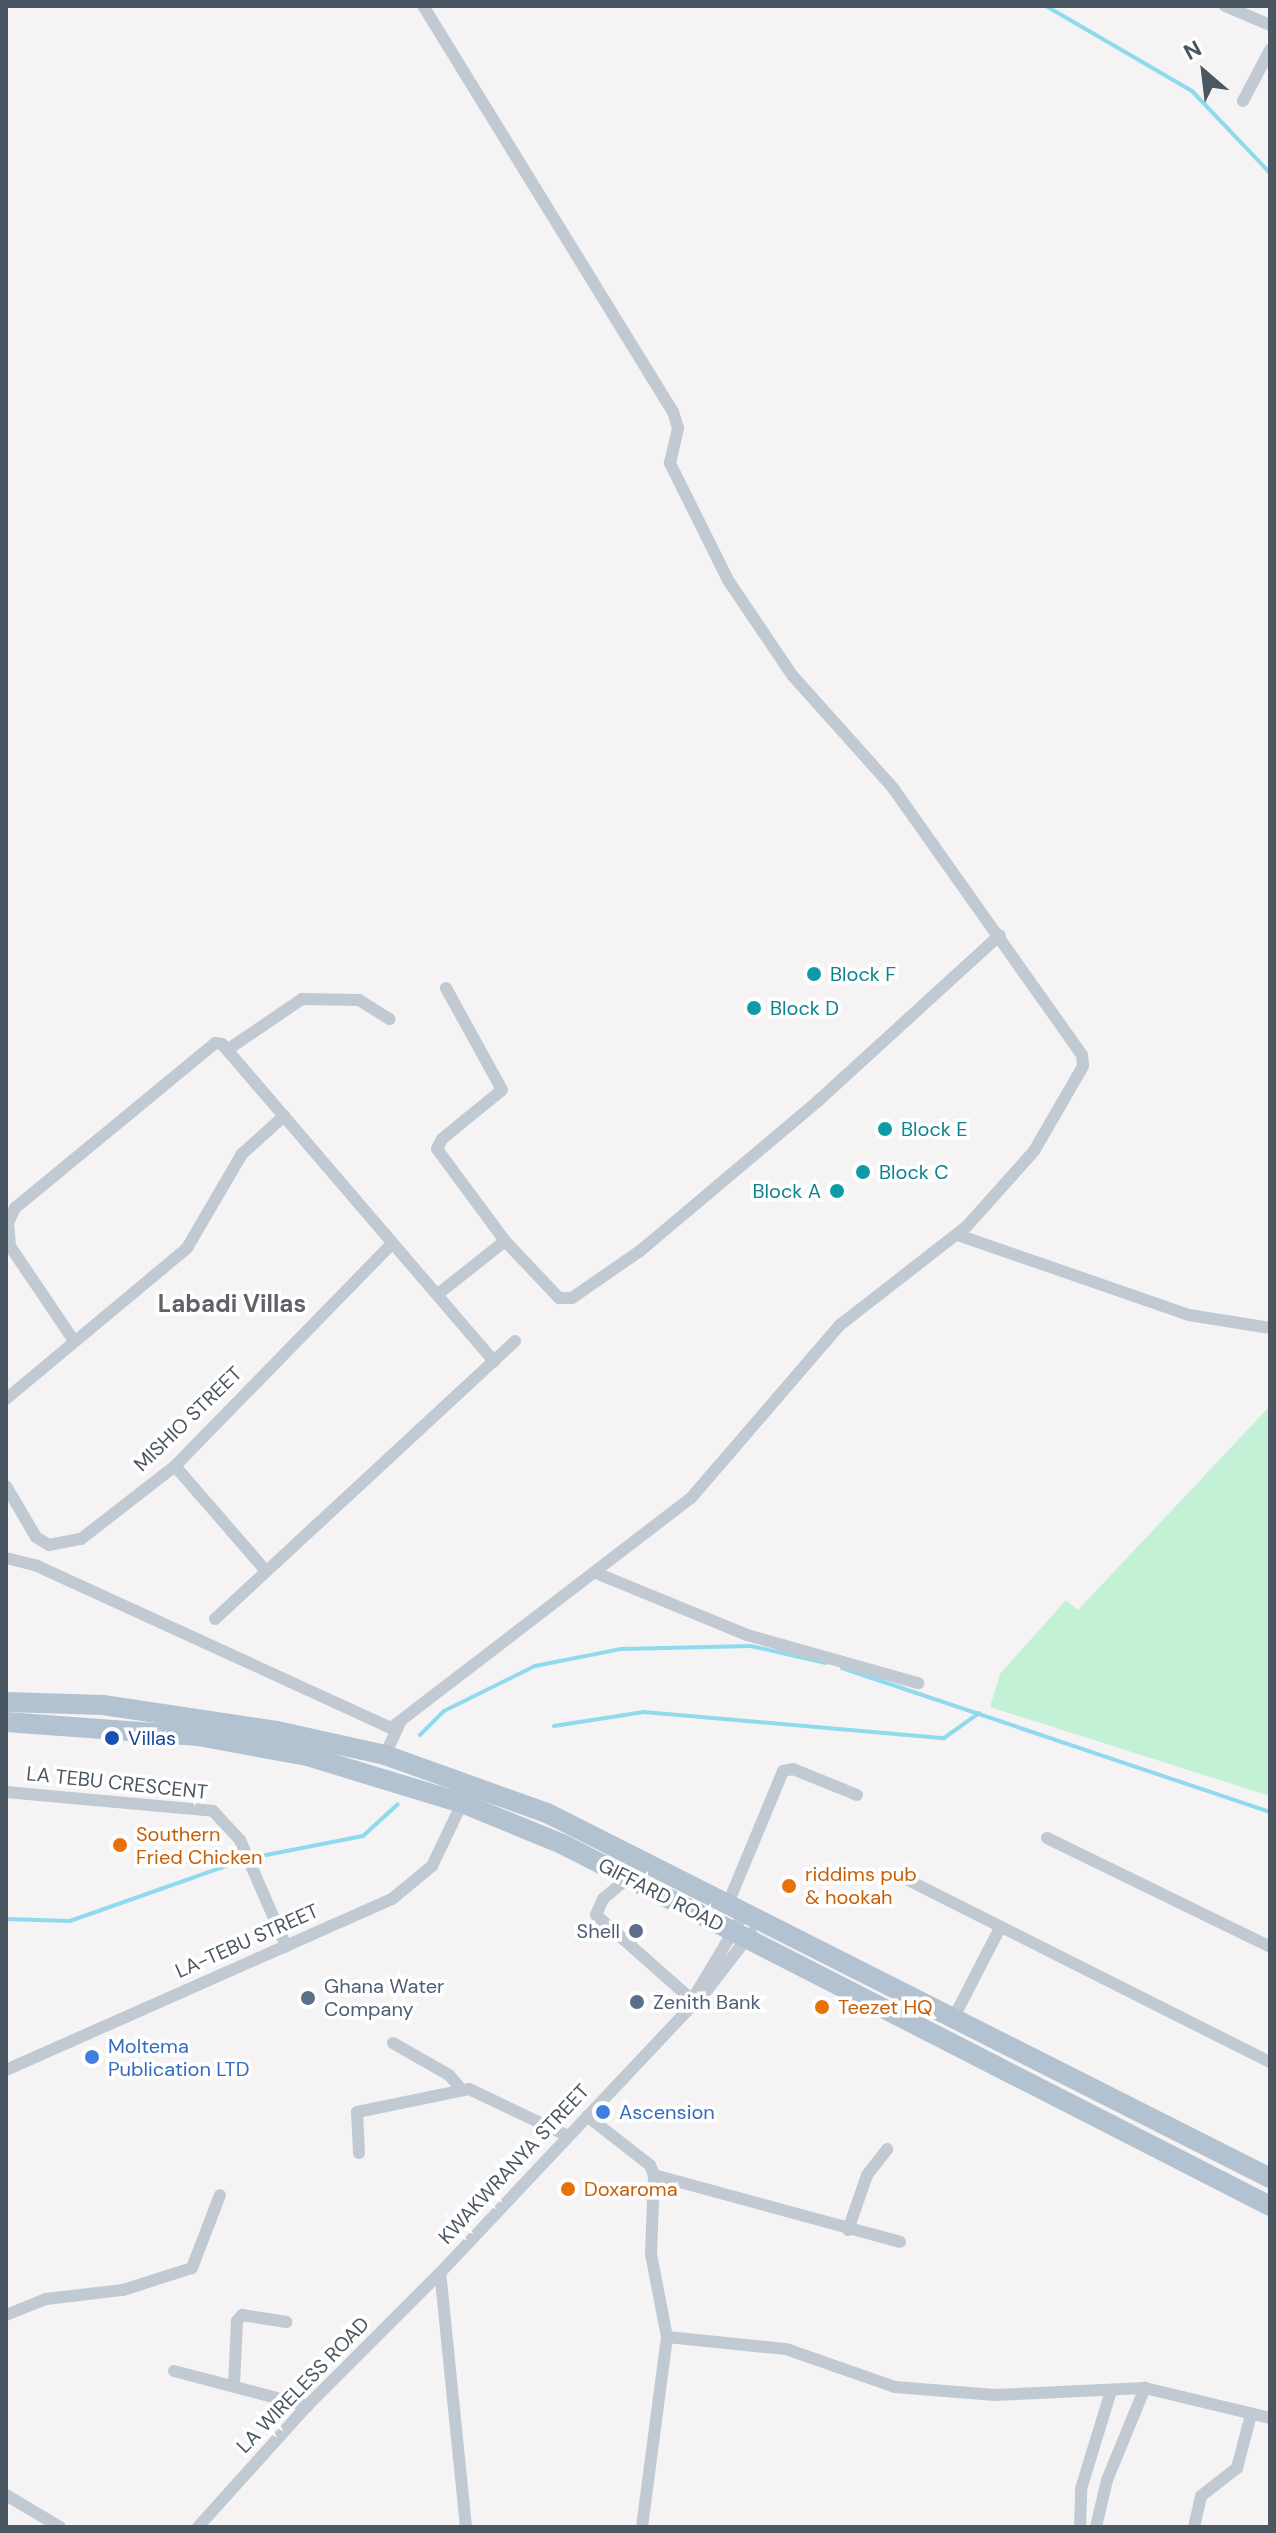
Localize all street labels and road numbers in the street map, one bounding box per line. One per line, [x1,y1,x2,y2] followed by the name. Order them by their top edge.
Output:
[129,1362,247,1476] street label: MISHIO STREET
[25,1762,209,1804] street label: LA TEBU CRESCENT
[594,1853,728,1937] street label: GIFFARD ROAD
[172,1899,322,1983] street label: LA-TEBU STREET
[434,2079,594,2249] street label: KWAKWRANYA STREET
[232,2312,374,2458] street label: LA WIRELESS ROAD

